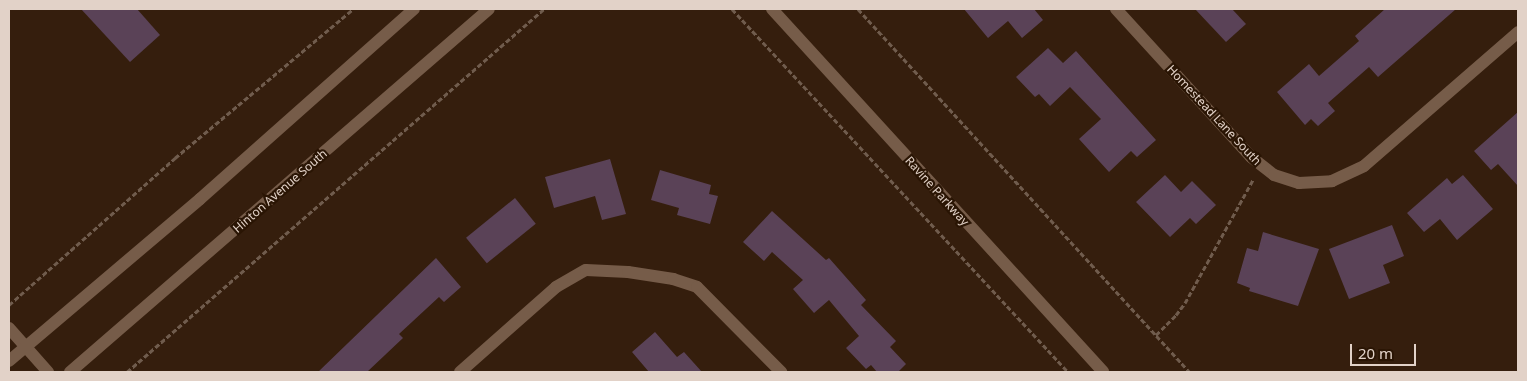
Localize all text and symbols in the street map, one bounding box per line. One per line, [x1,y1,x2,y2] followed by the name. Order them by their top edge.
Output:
[1164,62,1264,168] street label: Homestead Lane South
[230,146,330,236] street label: Hinton Avenue South
[902,153,972,229] street label: Ravine Parkway
[1352,334,1418,366] scale bar
[1358,343,1393,363] text: 20 m

